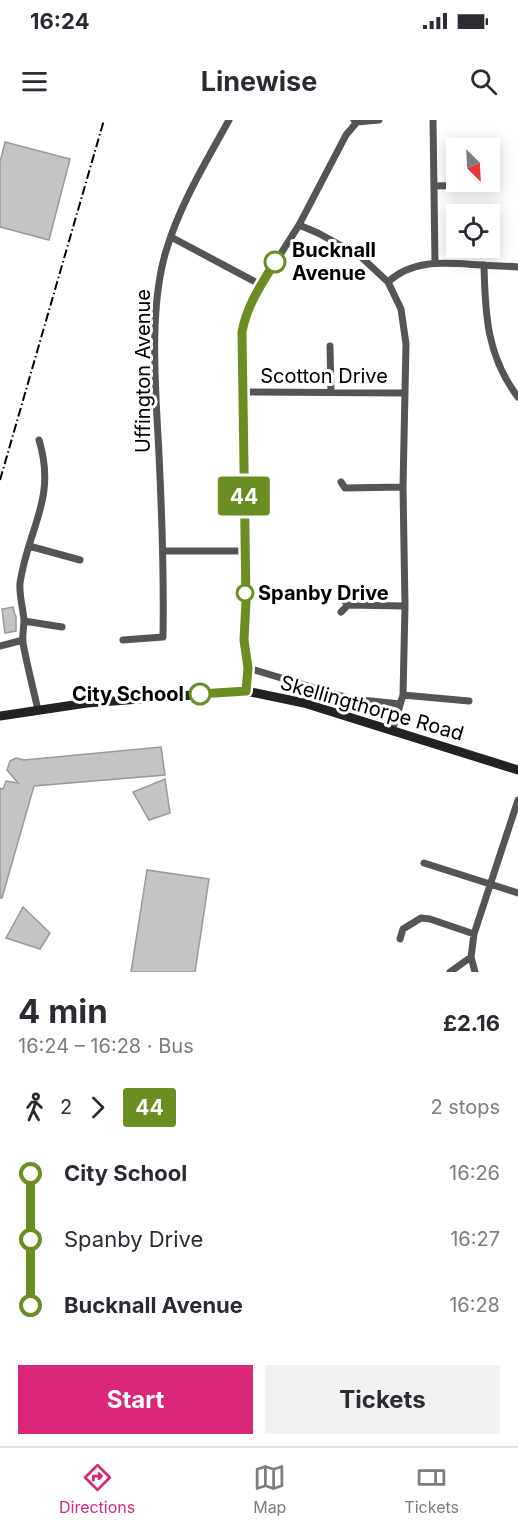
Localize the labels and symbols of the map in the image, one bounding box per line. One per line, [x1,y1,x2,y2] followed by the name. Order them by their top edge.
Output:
[446,138,500,192] north arrow
[292,238,376,285] place label: Bucknall Avenue
[264,251,286,273] marker: Bucknall Avenue
[131,289,155,453] street label: Uffington Avenue
[260,364,388,388] street label: Scotton Drive
[217,476,271,515] line badge: 44
[258,581,389,605] place label: Spanby Drive
[236,584,254,602] marker: Spanby Drive
[278,670,466,746] street label: Skellingthorpe Road
[72,682,184,706] place label: City School
[189,683,211,705] marker: City School

